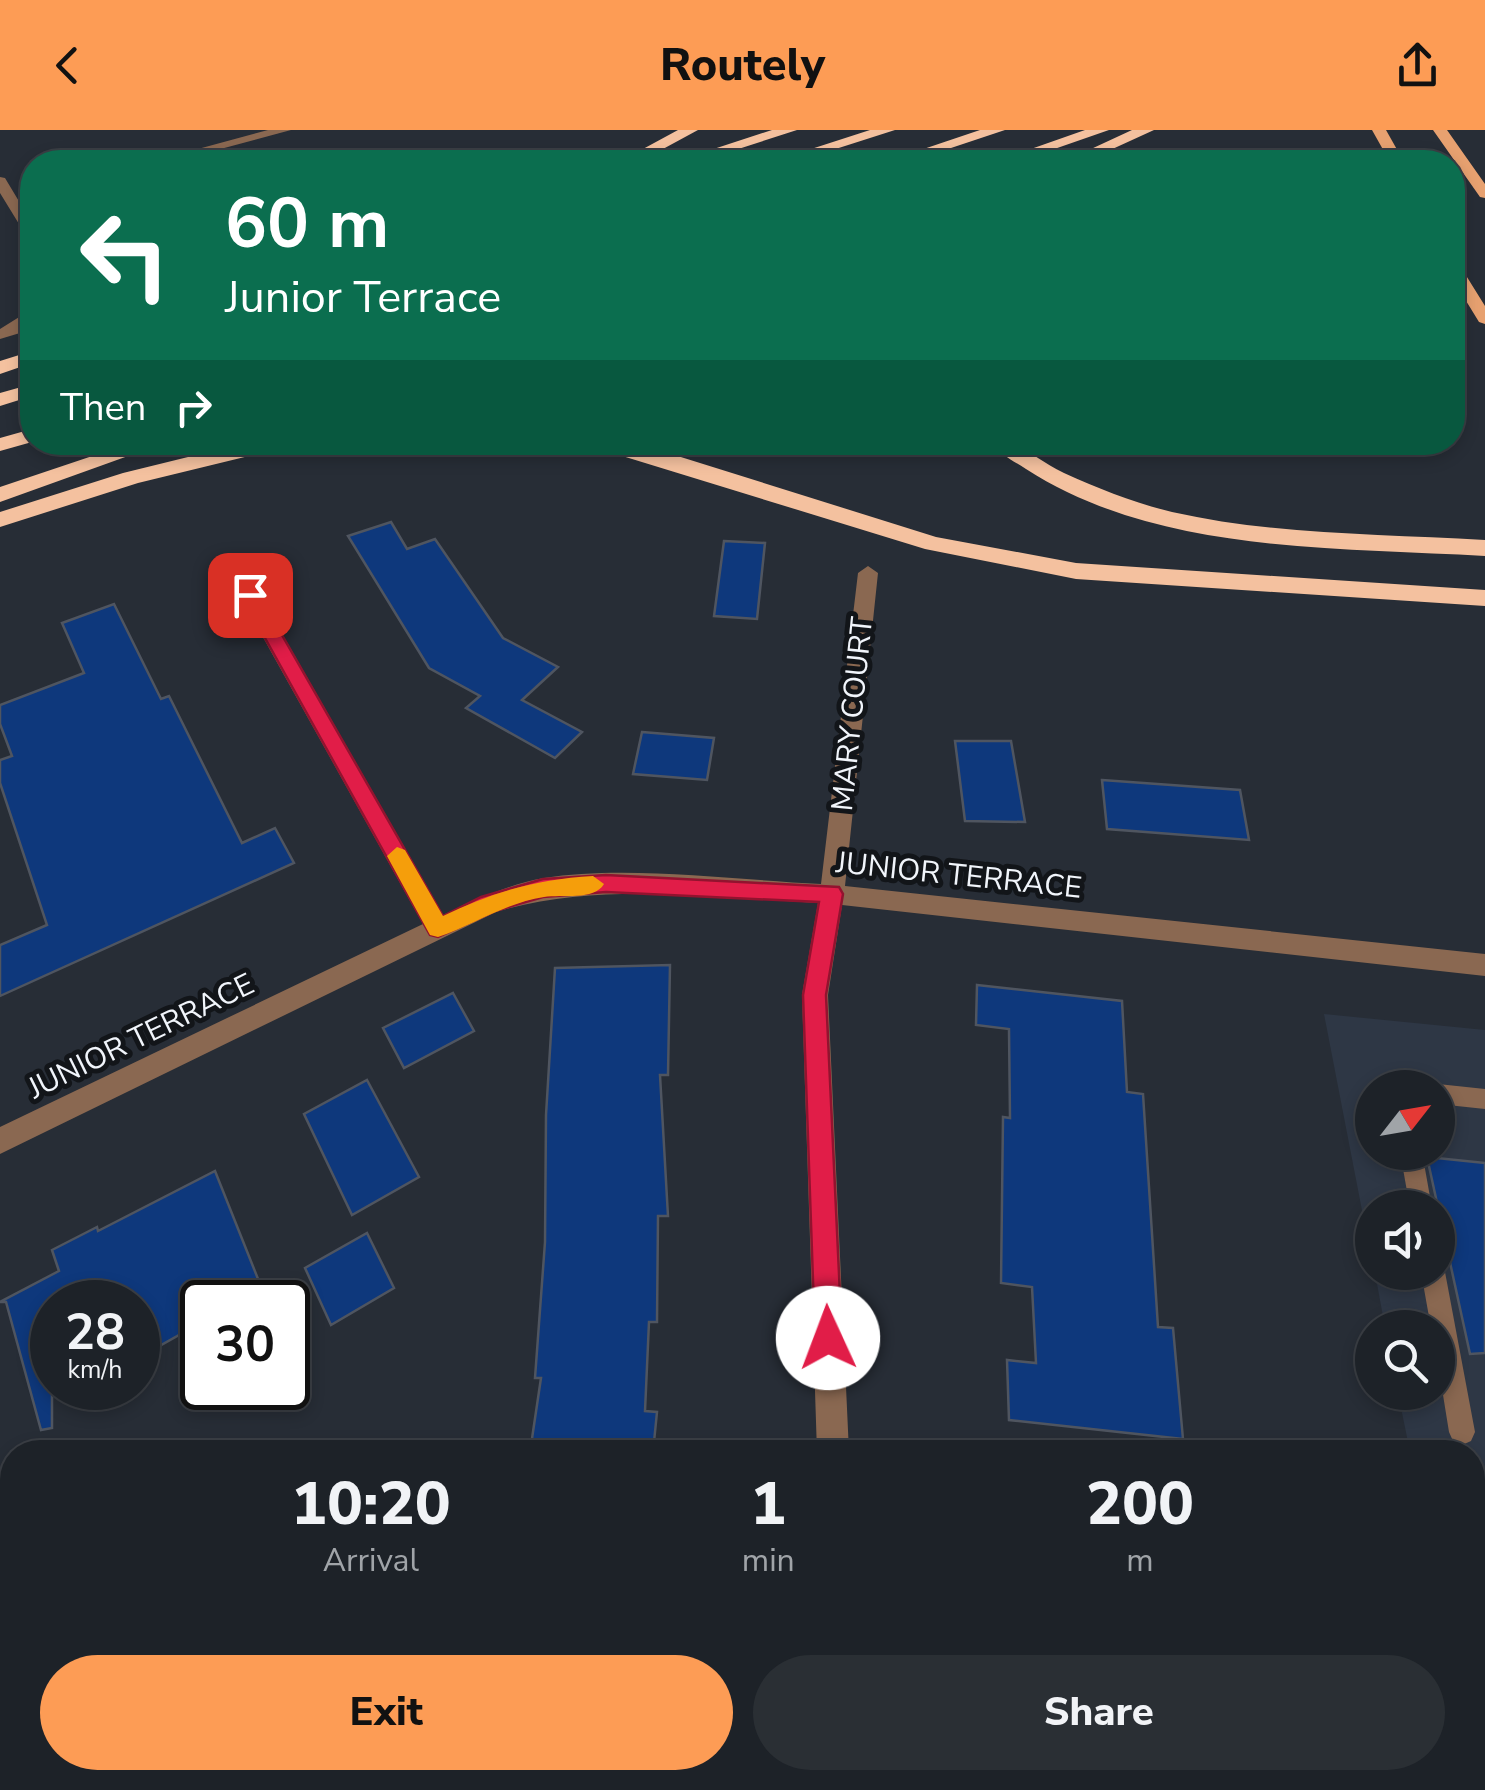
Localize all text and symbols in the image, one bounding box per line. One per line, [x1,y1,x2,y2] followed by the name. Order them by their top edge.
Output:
[660,35,825,96] text: Routely
[40,38,95,93] icon: back
[1390,38,1445,93] icon: share
[225,176,389,272] text: 60 m
[60,190,190,320] icon: left
[225,267,501,328] text: Junior Terrace
[166,380,221,435] icon: right
[60,382,146,433] text: Then
[208,553,293,638] pin
[223,568,278,623] icon: arrive
[822,615,883,813] street label: MARY COURT
[833,842,1084,909] street label: JUNIOR TERRACE
[20,964,261,1109] street label: JUNIOR TERRACE
[1355,1070,1455,1170] north arrow
[1355,1070,1455,1410] map controls
[1355,1190,1455,1290] button: sound
[180,1280,310,1410] speed limit sign: 30
[776,1286,880,1390] position arrow
[65,1298,125,1367] text: 28
[1355,1310,1455,1410] button: search
[67,1353,123,1387] text: km/h
[291,1463,451,1545] text: 10:20
[750,1463,786,1545] text: 1
[1086,1463,1194,1545] text: 200
[323,1539,419,1582] text: Arrival
[742,1539,795,1582] text: min
[1126,1539,1154,1582] text: m
[40,1655,733,1770] button: Exit
[753,1655,1445,1770] button: Share

